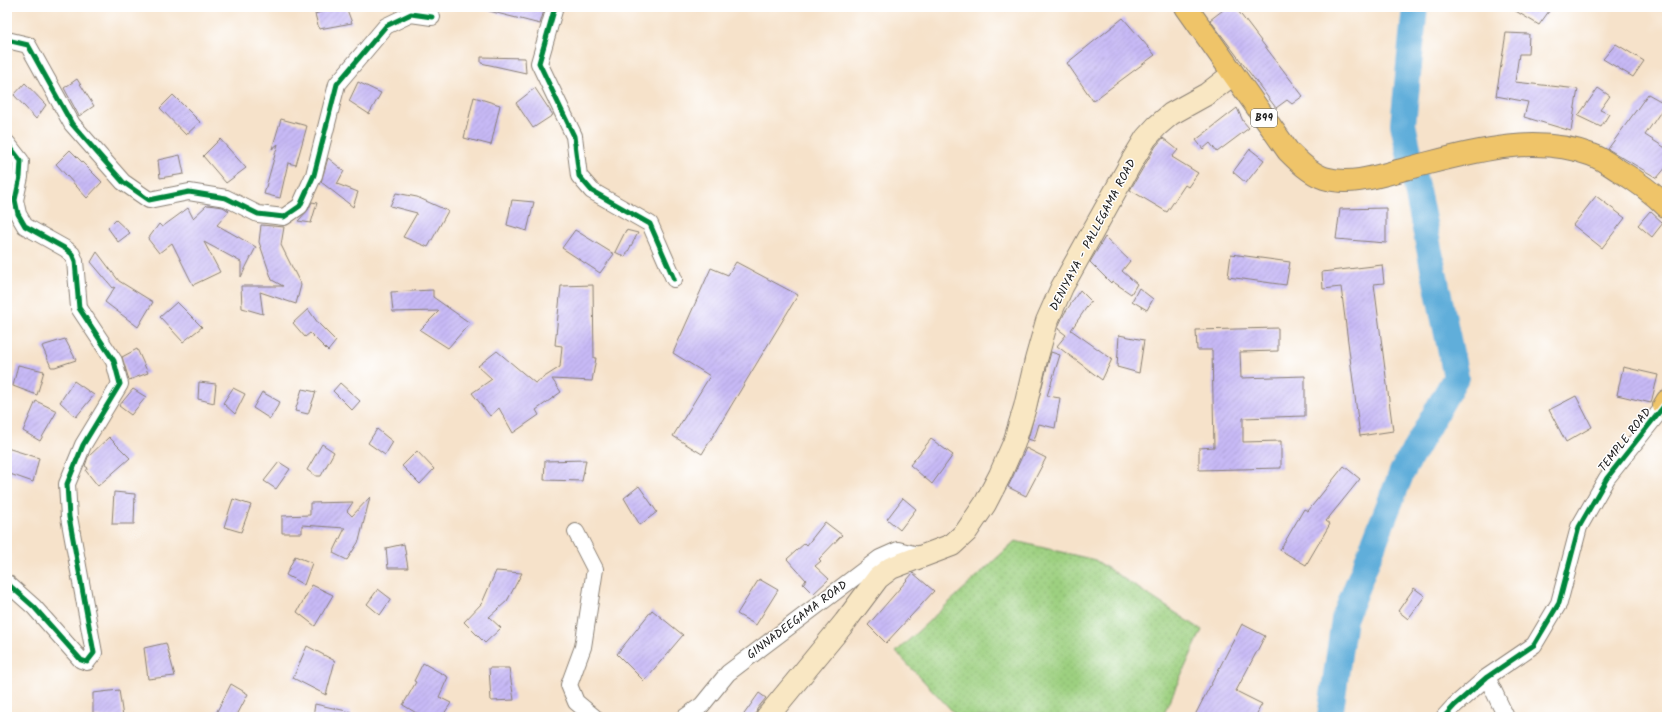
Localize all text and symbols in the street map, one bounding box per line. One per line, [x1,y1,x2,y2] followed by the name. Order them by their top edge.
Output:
[1251,109,1277,127] road number: B99
[1045,155,1141,314] street label: DENIYAYA - PALLEGAMA ROAD
[1594,404,1656,476] street label: TEMPLE ROAD
[743,576,852,664] street label: GINNADEEGAMA ROAD

